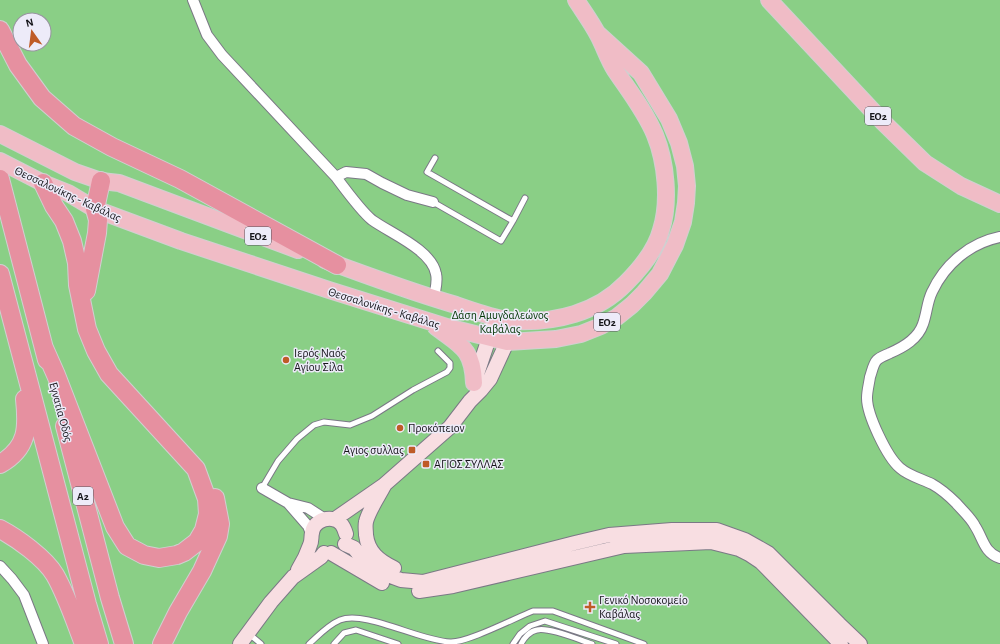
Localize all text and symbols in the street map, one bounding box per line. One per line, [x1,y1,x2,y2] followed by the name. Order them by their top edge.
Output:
[12,12,52,52] north arrow
[25,17,35,29] text: N
[865,107,891,125] road number: ΕΟ2
[13,164,123,225] street label: Θεσσαλονίκης - Καβάλας
[245,227,271,245] road number: ΕΟ2
[327,285,441,332] street label: Θεσσαλονίκης - Καβάλας
[452,309,549,336] park label: Δάση Αμυγδαλεώνος Καβάλας
[594,313,620,331] road number: ΕΟ2
[294,347,346,373] place label: Ιερός Ναός Αγίου Σίλα
[281,355,291,365] marker: Ιερός Ναός Αγίου Σίλα
[46,381,75,444] street label: Εγνατία Οδός
[408,422,464,434] place label: Προκόπειον
[395,423,405,433] marker: Προκόπειον
[343,444,404,457] place label: Αγιος συλλας
[407,445,417,455] marker: Αγιος συλλας
[434,458,503,470] place label: ΑΓΙΟΣ ΣΥΛΛΑΣ
[421,459,431,469] marker: ΑΓΙΟΣ ΣΥΛΛΑΣ
[73,487,93,505] road number: Α2
[599,594,688,621] place label: Γενικό Νοσοκομείο Καβάλας
[584,601,596,613] marker: Γενικό Νοσοκομείο Καβάλας

